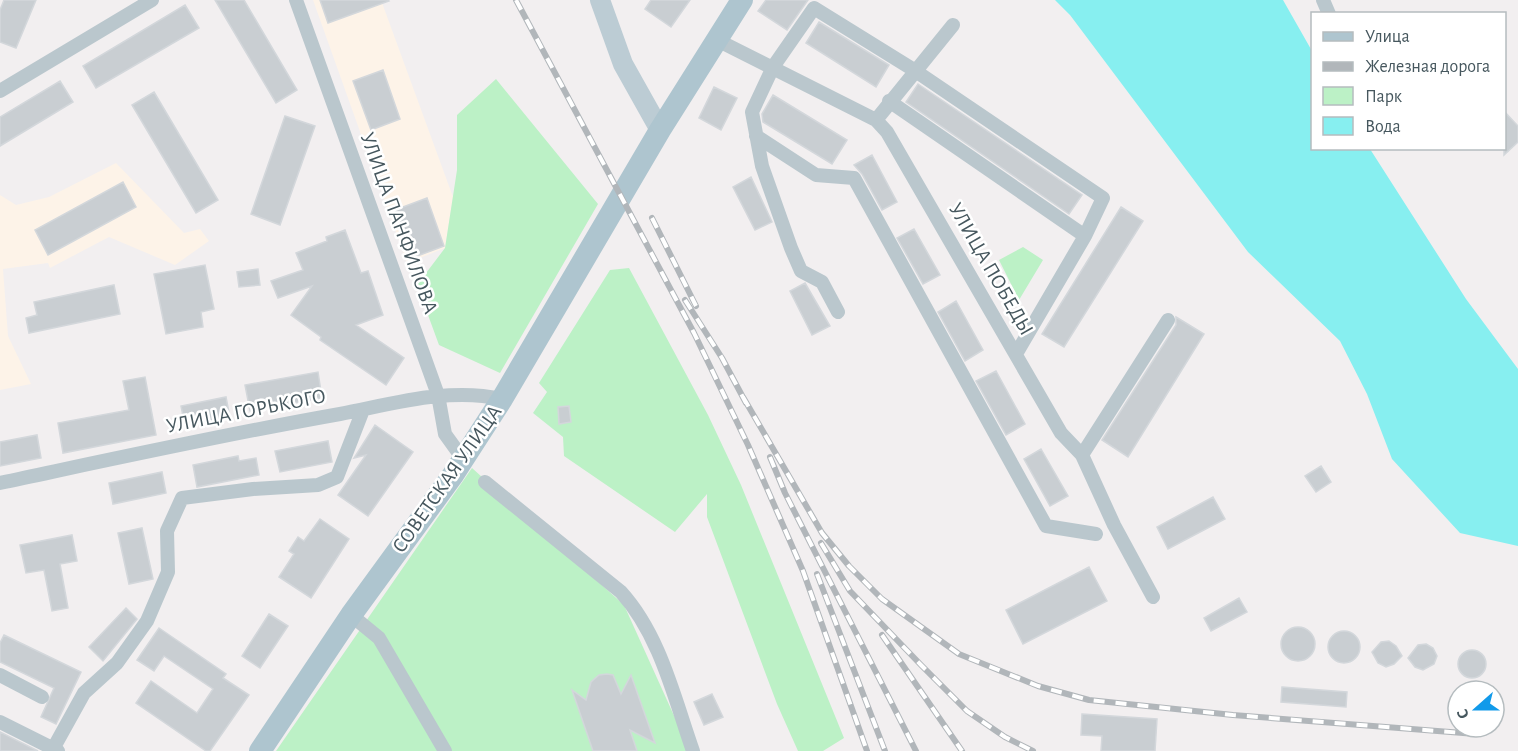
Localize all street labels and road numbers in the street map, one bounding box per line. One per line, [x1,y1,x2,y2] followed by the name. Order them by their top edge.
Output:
[356,130,442,316] street label: УЛИЦА ПАНФИЛОВА
[945,199,1037,339] street label: УЛИЦА ПОБЕДЫ
[164,385,328,437] street label: УЛИЦА ГОРЬКОГО
[388,401,506,557] street label: СОВЕТСКАЯ УЛИЦА

